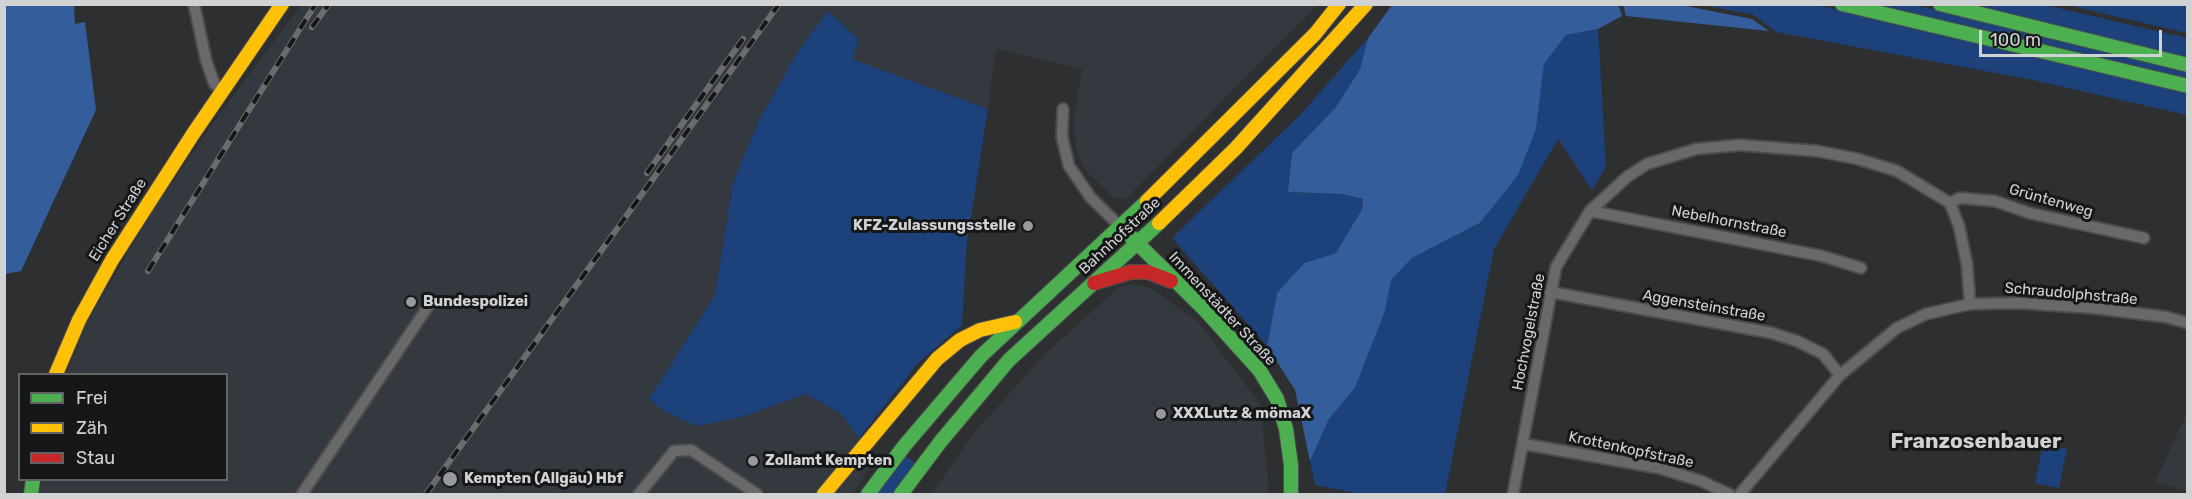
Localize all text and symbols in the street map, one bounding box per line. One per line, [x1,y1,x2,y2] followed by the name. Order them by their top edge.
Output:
[1982,18,2165,56] scale bar
[1990,29,2041,51] text: 100 m
[85,175,151,265] street label: Eicher Straße
[2007,180,2095,222] street label: Grüntenweg
[1076,194,1164,278] street label: Bahnhofstraße
[1670,202,1788,242] street label: Nebelhornstraße
[853,217,1016,235] place label: KFZ-Zulassungsstelle
[1021,219,1035,233] marker: KFZ-Zulassungsstelle
[1165,248,1279,370] street label: Immenstädter Straße
[1509,272,1549,392] street label: Hochvogelstraße
[2004,279,2138,309] street label: Schraudolphstraße
[1641,286,1767,326] street label: Aggensteinstraße
[423,293,528,311] place label: Bundespolizei
[404,295,418,309] marker: Bundespolizei
[18,373,228,481] legend
[76,387,107,409] text: Frei
[1173,405,1311,423] place label: XXXLutz & mömaX
[1154,407,1168,421] marker: XXXLutz & mömaX
[76,417,108,439] text: Zäh
[1567,428,1695,472] street label: Krottenkopfstraße
[1890,429,2062,455] district label: Franzosenbauer
[76,447,115,469] text: Stau
[765,452,892,470] place label: Zollamt Kempten
[746,454,760,468] marker: Zollamt Kempten
[441,470,459,488] marker: Kempten (Allgäu) Hbf
[464,470,623,488] place label: Kempten (Allgäu) Hbf

